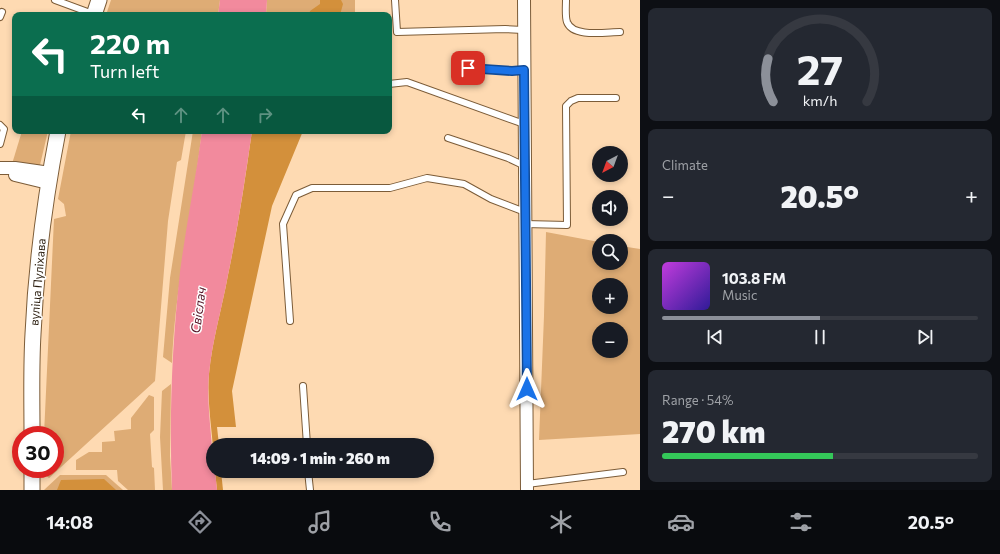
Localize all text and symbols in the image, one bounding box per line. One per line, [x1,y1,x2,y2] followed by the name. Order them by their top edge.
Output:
[90,26,170,60] text: 220 m
[24,28,76,80] icon: left
[797,43,843,94] text: 27
[451,51,485,85] pin
[457,57,479,79] icon: arrive
[90,60,159,82] text: Turn left
[803,91,837,109] text: km/h
[128,104,150,126] icon: left
[170,104,192,126] icon: ahead
[212,104,234,126] icon: ahead
[254,104,276,126] icon: right
[592,146,628,182] north arrow
[592,146,628,358] map controls
[662,157,708,173] text: Climate
[780,177,859,214] text: 20.5°
[662,182,675,209] text: −
[965,182,978,209] text: +
[592,190,628,226] button: sound
[592,234,628,270] button: search
[26,238,48,326] street label: вуліца Пуліхава
[722,269,786,287] text: 103.8 FM
[592,278,628,314] button: +
[187,286,209,334] water label: Свіслач
[722,287,757,303] text: Music
[592,322,628,358] button: −
[704,326,726,348] icon: previous
[809,326,831,348] icon: pause
[914,326,936,348] icon: next
[506,368,548,410] position arrow
[662,392,733,408] text: Range · 54%
[662,412,766,449] text: 270 km
[12,426,64,478] speed limit sign: 30
[250,449,390,467] text: 14:09 · 1 min · 260 m
[186,508,214,536] icon: directions
[306,508,334,536] icon: music
[426,508,454,536] icon: phone
[547,508,575,536] icon: climate
[667,508,695,536] icon: car
[787,508,815,536] icon: filters
[46,511,93,533] text: 14:08
[908,511,954,533] text: 20.5°

